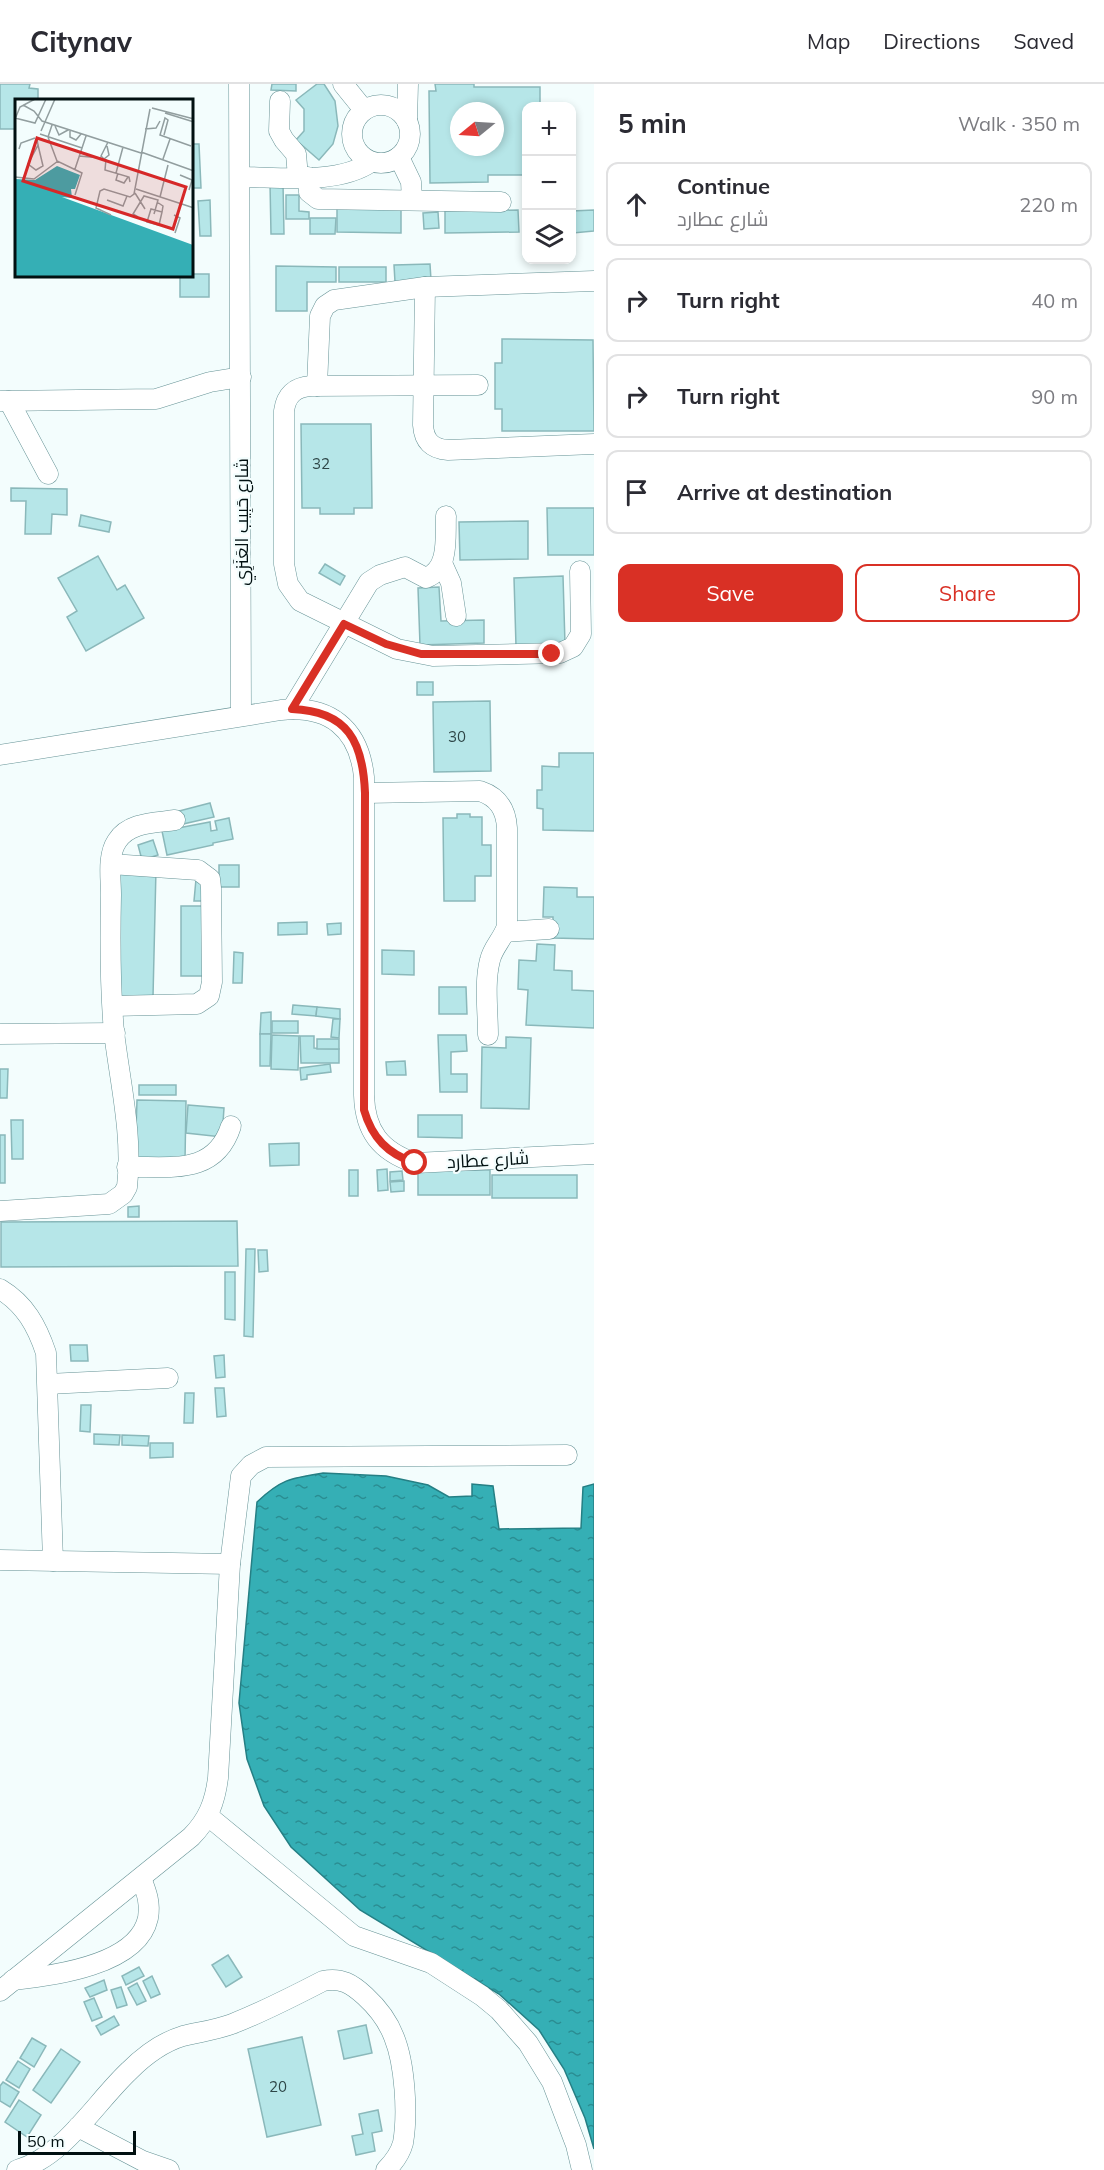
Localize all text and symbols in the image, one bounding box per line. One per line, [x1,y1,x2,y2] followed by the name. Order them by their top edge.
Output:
[30,24,132,59] text: Citynav
[807,28,850,54] text: Map
[883,28,980,54] text: Directions
[1013,28,1074,54] text: Saved
[15,99,194,278] inset map
[450,102,504,156] north arrow
[522,102,576,264] map controls
[522,102,576,156] button: +
[618,107,687,140] text: 5 min
[958,111,1080,136] text: Walk · 350 m
[522,156,576,210] button: −
[677,172,770,200] text: Continue
[620,188,653,221] icon: ahead
[1019,192,1078,217] text: 220 m
[677,206,769,231] text: شارع عطارد
[522,210,576,264] button: layers
[620,284,653,317] icon: right
[677,286,780,314] text: Turn right
[1031,288,1078,313] text: 40 m
[620,380,653,413] icon: right
[677,382,780,410] text: Turn right
[1031,384,1078,409] text: 90 m
[312,454,330,473] house number: 32
[230,458,256,586] street label: شارع حَبِيب العَنَزِي
[620,476,653,509] icon: arrive
[677,478,892,506] text: Arrive at destination
[618,564,843,622] button: Save
[855,564,1080,622] button: Share
[538,640,564,666] route end
[448,727,466,746] house number: 30
[446,1146,530,1174] street label: شارع عطارد
[401,1149,427,1175] route start
[269,2077,287,2096] house number: 20
[18,2128,136,2156] scale bar
[27,2131,64,2151] text: 50 m

